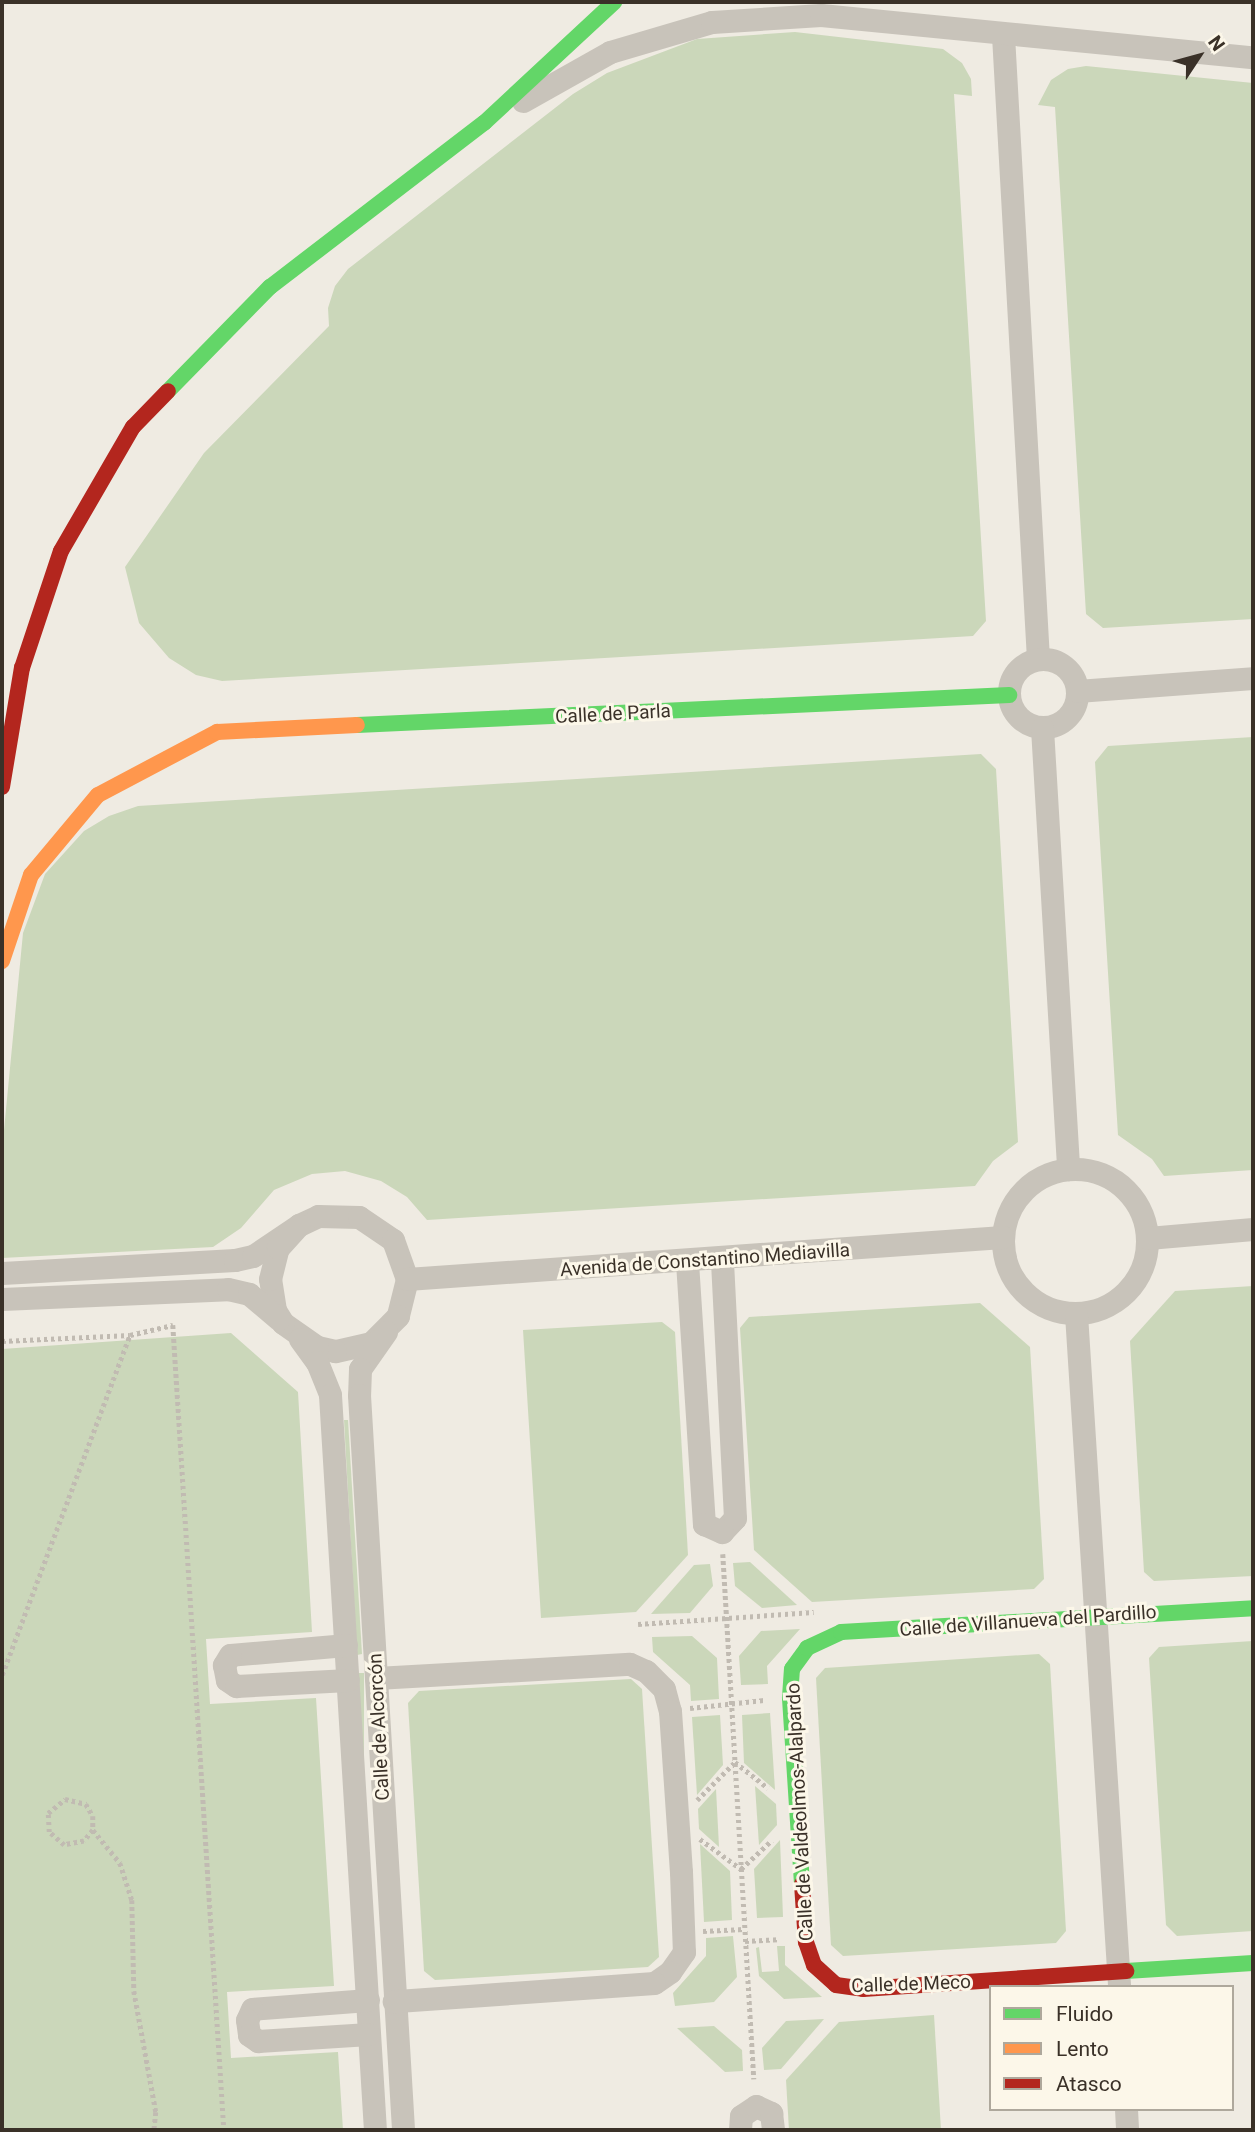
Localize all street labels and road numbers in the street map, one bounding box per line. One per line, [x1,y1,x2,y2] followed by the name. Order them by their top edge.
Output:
[555,700,671,728] street label: Calle de Parla
[559,1238,851,1282] street label: Avenida de Constantino Mediavilla
[899,1601,1157,1641] street label: Calle de Villanueva del Pardillo
[364,1653,394,1801] street label: Calle de Alcorcón
[782,1682,818,1942] street label: Calle de Valdeolmos-Alalpardo
[851,1971,971,1997] street label: Calle de Meco

